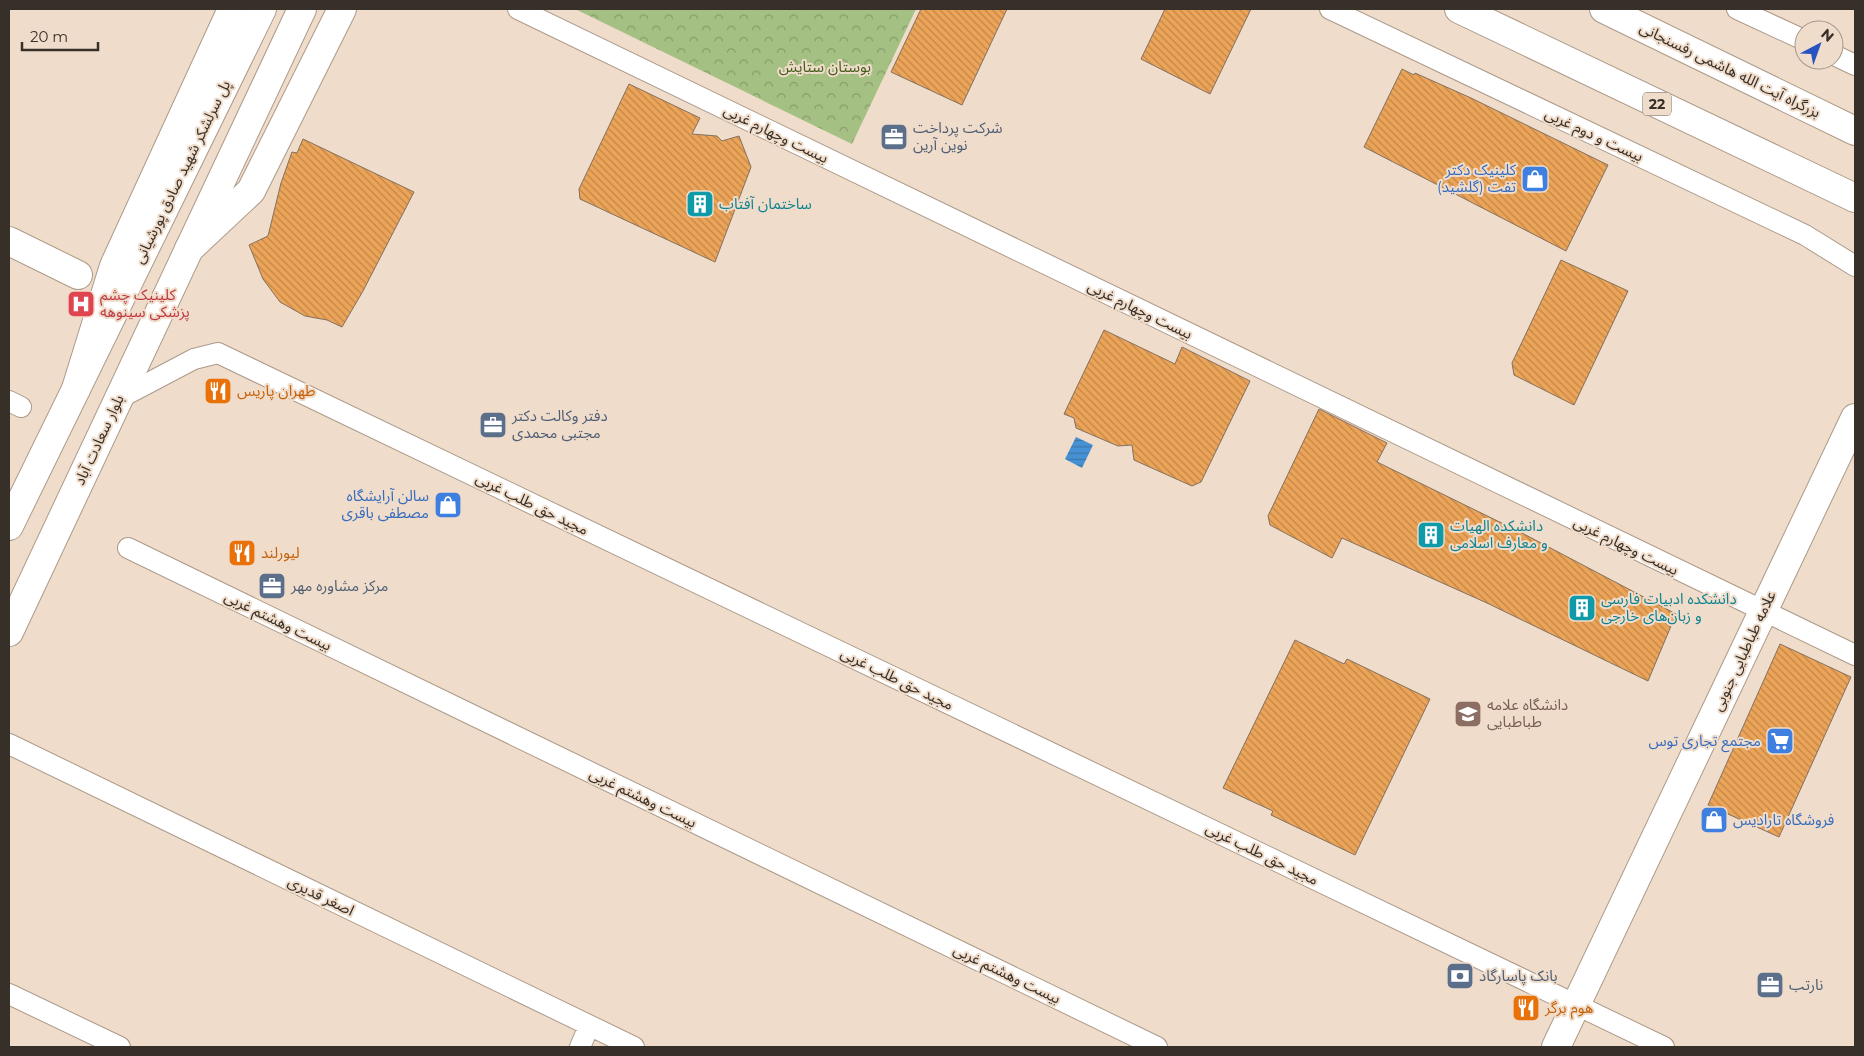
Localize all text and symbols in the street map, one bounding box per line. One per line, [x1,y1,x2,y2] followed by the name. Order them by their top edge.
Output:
[1637,17,1824,122] street label: بزرگراه آیت الله هاشمی رفسنجانی
[22,20,99,52] scale bar
[1794,20,1844,70] north arrow
[1817,25,1838,46] text: N
[30,27,68,46] text: 20 m
[779,57,871,76] park label: بوستان ستایش
[129,77,235,267] street label: پل سرلشکر شهید صادق پورشیانی
[1643,92,1671,116] road number: 22
[720,100,832,169] street label: بیست وچهارم غربی
[1541,103,1646,167] street label: بیست و دوم غربی
[913,118,1003,154] place label: شرکت پرداخت نوین آرین
[879,122,909,152] office icon: شرکت پرداخت نوین آرین
[1437,160,1517,196] place label: کلینیک دکتر تفت (گلشید)
[1520,164,1550,194] shop icon: کلینیک دکتر تفت (گلشید)
[685,189,715,219] building icon: ساختمان آفتاب
[719,194,812,213] place label: ساختمان آفتاب
[1084,276,1196,345] street label: بیست وچهارم غربی
[100,285,190,322] place label: کلینیک چشم پزشکی سینوهه
[66,289,96,319] hospital icon: کلینیک چشم پزشکی سینوهه
[203,376,233,406] restaurant icon: طهران پاریس
[237,381,316,401] place label: طهران پاریس
[69,392,128,488] street label: بلوار سعادت آباد
[511,406,608,442] place label: دفتر وکالت دکتر مجتبی محمدی
[478,410,508,440] office icon: دفتر وکالت دکتر مجتبی محمدی
[472,468,592,540] street label: مجید حق طلب غربی
[341,486,429,522] place label: سالن آرایشگاه مصطفی باقری
[433,490,463,520] shop icon: سالن آرایشگاه مصطفی باقری
[1570,512,1682,581] street label: بیست وچهارم غربی
[1450,516,1548,552] place label: دانشکده الهیات و معارف اسلامی
[1416,520,1446,550] building icon: دانشکده الهیات و معارف اسلامی
[227,538,257,568] restaurant icon: لیورلند
[261,543,300,562] place label: لیورلند
[257,571,287,601] office icon: مرکز مشاوره مهر
[290,576,388,595] place label: مرکز مشاوره مهر
[221,586,335,656] street label: بیست وهشتم غربی
[1707,587,1780,714] street label: علامه طباطبایی جنوبی
[1601,589,1737,625] place label: دانشکده ادبیات فارسی و زبان‌های خارجی
[1567,593,1597,623] building icon: دانشکده ادبیات فارسی و زبان‌های خارجی
[837,643,957,715] street label: مجید حق طلب غربی
[1487,695,1568,731] place label: دانشگاه علامه طباطبایی
[1453,699,1483,729] school or university icon: دانشگاه علامه طباطبایی
[1765,726,1795,756] supermarket icon: مجتمع تجاری توس
[1648,731,1761,753] place label: مجتمع تجاری توس
[586,763,700,833] street label: بیست وهشتم غربی
[1699,805,1729,835] shop icon: فروشگاه تارادیس
[1733,810,1835,829] place label: فروشگاه تارادیس
[1202,818,1322,890] street label: مجید حق طلب غربی
[285,871,357,920] street label: اصغر قدیری
[950,939,1064,1009] street label: بیست وهشتم غربی
[1445,961,1475,991] bank icon: بانک پاسارگاد
[1479,966,1558,986] place label: بانک پاسارگاد
[1755,970,1785,1000] office icon: نارتب
[1789,975,1823,994] place label: نارتب
[1511,993,1541,1023] restaurant icon: هوم برگر
[1544,998,1593,1019] place label: هوم برگر

